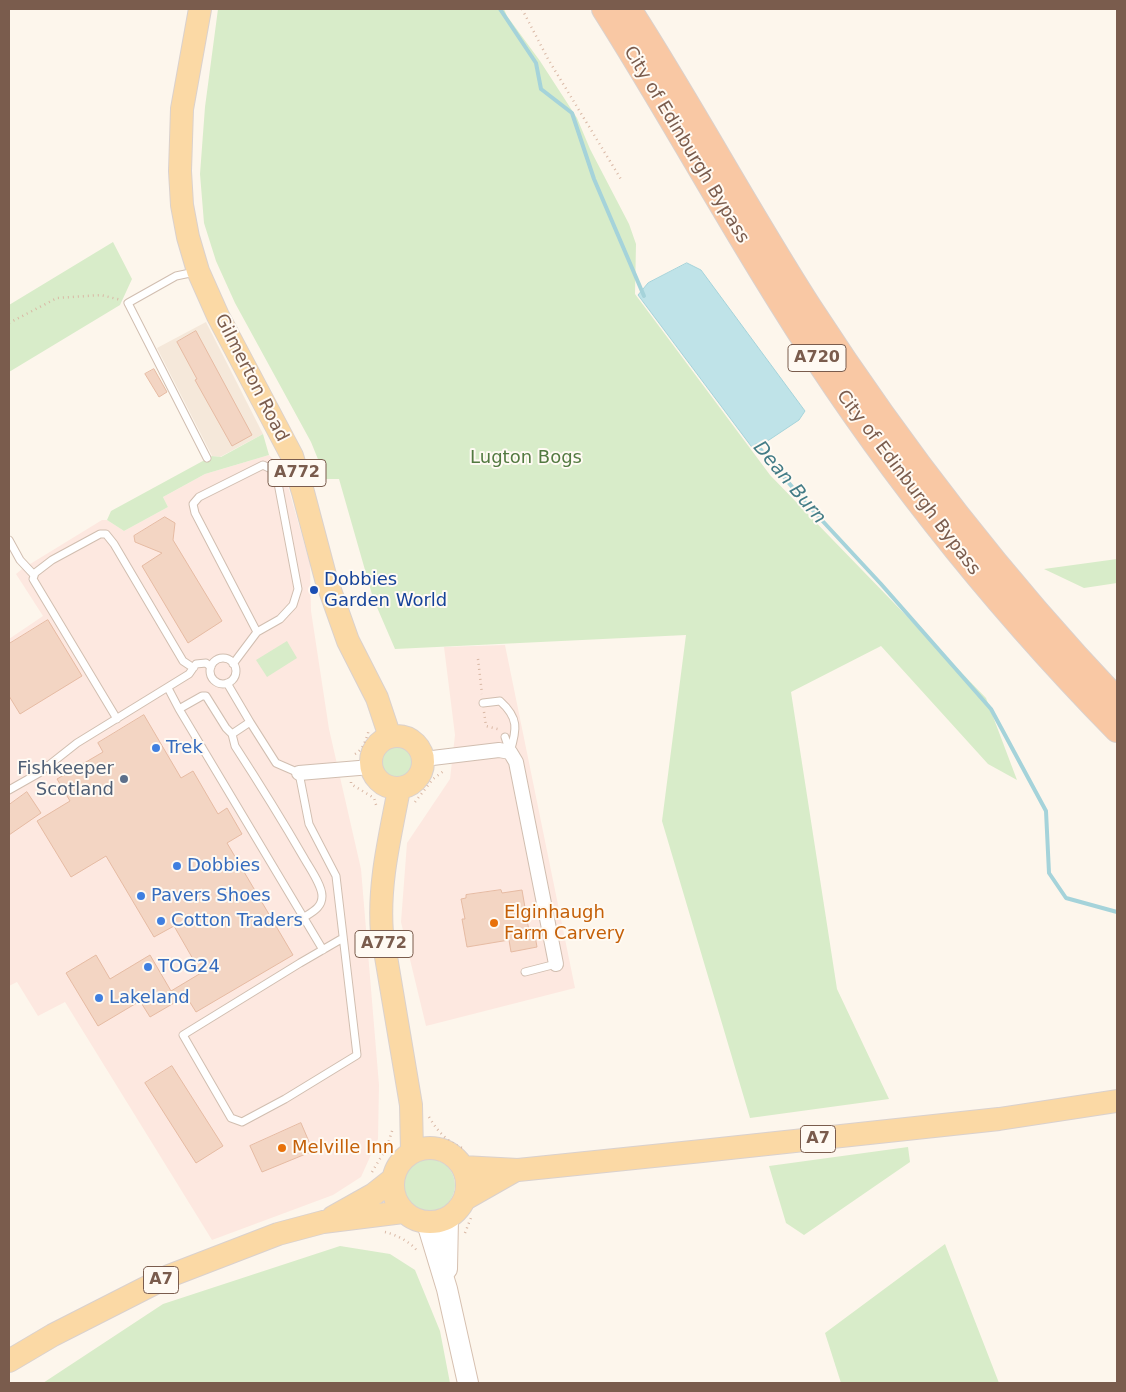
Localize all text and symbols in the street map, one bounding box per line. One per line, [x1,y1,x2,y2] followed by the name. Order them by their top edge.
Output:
[619,43,753,247] street label: City of Edinburgh Bypass
[210,311,292,445] street label: Gilmerton Road
[788,344,846,372] road number: A720
[831,386,985,580] street label: City of Edinburgh Bypass
[748,437,830,529] water label: Dean Burn
[470,447,582,469] park label: Lugton Bogs
[268,459,326,486] road number: A772
[324,569,447,612] place label: Dobbies Garden World
[308,584,320,596] marker: Dobbies Garden World
[166,737,203,759] place label: Trek
[150,742,162,754] marker: Trek
[17,758,114,801] place label: Fishkeeper Scotland
[118,773,130,785] marker: Fishkeeper Scotland
[187,855,260,877] place label: Dobbies
[171,860,183,872] marker: Dobbies
[151,885,271,907] place label: Pavers Shoes
[135,890,147,902] marker: Pavers Shoes
[504,902,625,944] place label: Elginhaugh Farm Carvery
[171,910,303,932] place label: Cotton Traders
[155,915,167,927] marker: Cotton Traders
[488,917,500,929] marker: Elginhaugh Farm Carvery
[355,931,413,958] road number: A772
[158,956,220,978] place label: TOG24
[142,961,154,973] marker: TOG24
[109,987,190,1009] place label: Lakeland
[93,992,105,1004] marker: Lakeland
[800,1126,836,1152] road number: A7
[292,1137,394,1159] place label: Melville Inn
[276,1142,288,1154] marker: Melville Inn
[144,1266,178,1294] road number: A7

